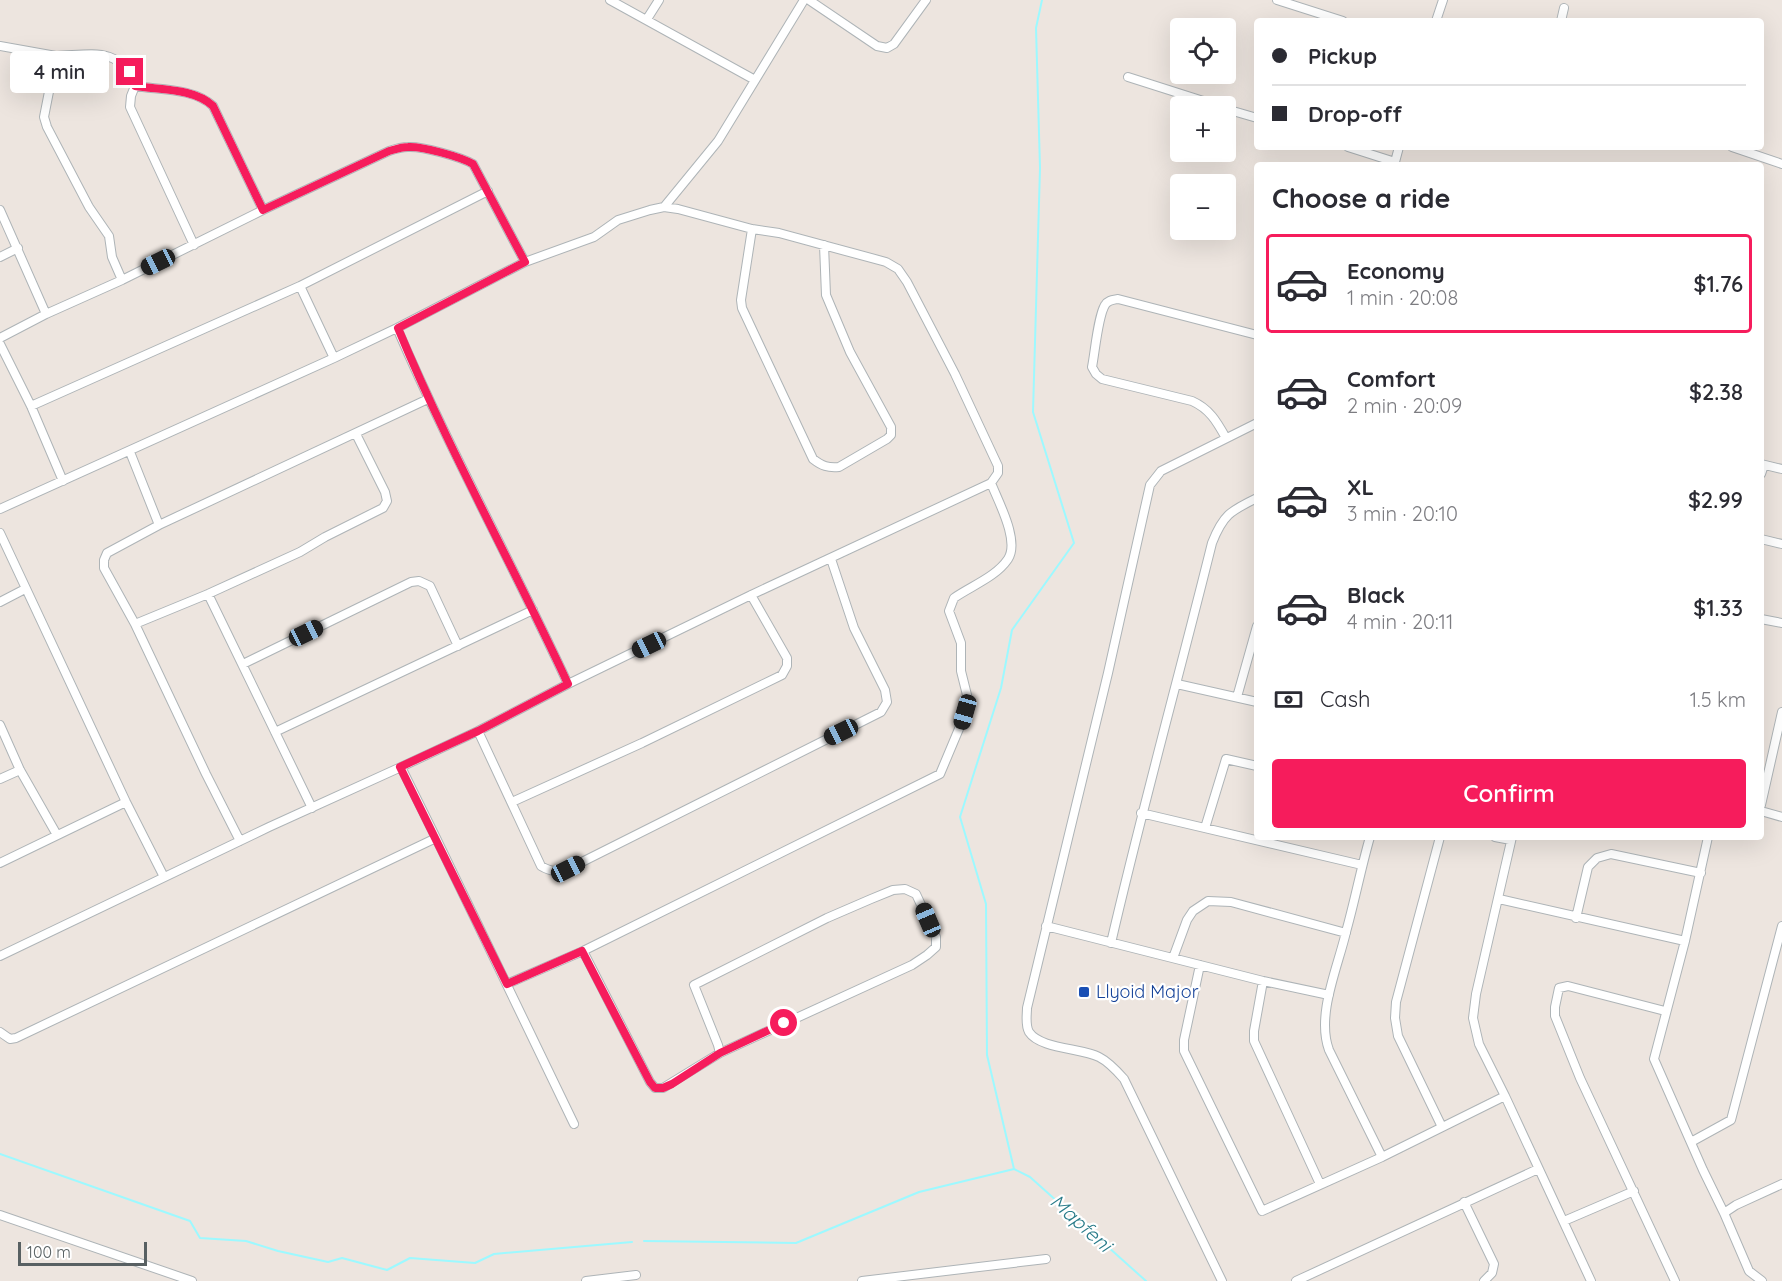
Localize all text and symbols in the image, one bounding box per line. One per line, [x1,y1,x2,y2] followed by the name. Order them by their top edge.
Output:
[1170,18,1236,240] map controls
[1170,18,1236,84] button: locate
[1308,42,1377,70] text: Pickup
[10,51,109,93] callout: 4 min
[116,58,143,85] route end
[34,59,85,84] text: 4 min
[1170,96,1236,162] button: +
[1308,100,1402,128] text: Drop-off
[1170,174,1236,240] button: −
[1272,181,1450,215] text: Choose a ride
[138,246,178,278] car
[1275,257,1329,311] icon: car
[1347,257,1445,285] text: Economy
[1694,270,1743,298] text: $1.76
[1347,285,1458,310] text: 1 min · 20:08
[1275,365,1329,419] icon: car
[1347,365,1436,393] text: Comfort
[1689,378,1743,406] text: $2.38
[1347,393,1462,418] text: 2 min · 20:09
[1275,473,1329,527] icon: car
[1347,473,1374,501] text: XL
[1688,486,1743,514] text: $2.99
[1347,501,1458,526] text: 3 min · 20:10
[1275,581,1329,635] icon: car
[1347,581,1405,609] text: Black
[1693,594,1743,622] text: $1.33
[1347,609,1453,634] text: 4 min · 20:11
[286,617,326,649] car
[629,629,669,661] car
[1272,683,1305,716] icon: cash
[1320,685,1371,713] text: Cash
[1690,687,1746,712] text: 1.5 km
[951,692,979,732] car
[821,716,861,748] car
[1272,759,1746,828] button: Confirm
[548,853,588,885] car
[913,900,943,940] car
[1096,980,1199,1003] place label: Llyoid Major
[1077,985,1091,999] marker: Llyoid Major
[770,1009,797,1036] route start
[1045,1188,1119,1259] water label: Mapfeni
[18,1239,147,1266] scale bar
[27,1242,71,1262] text: 100 m

